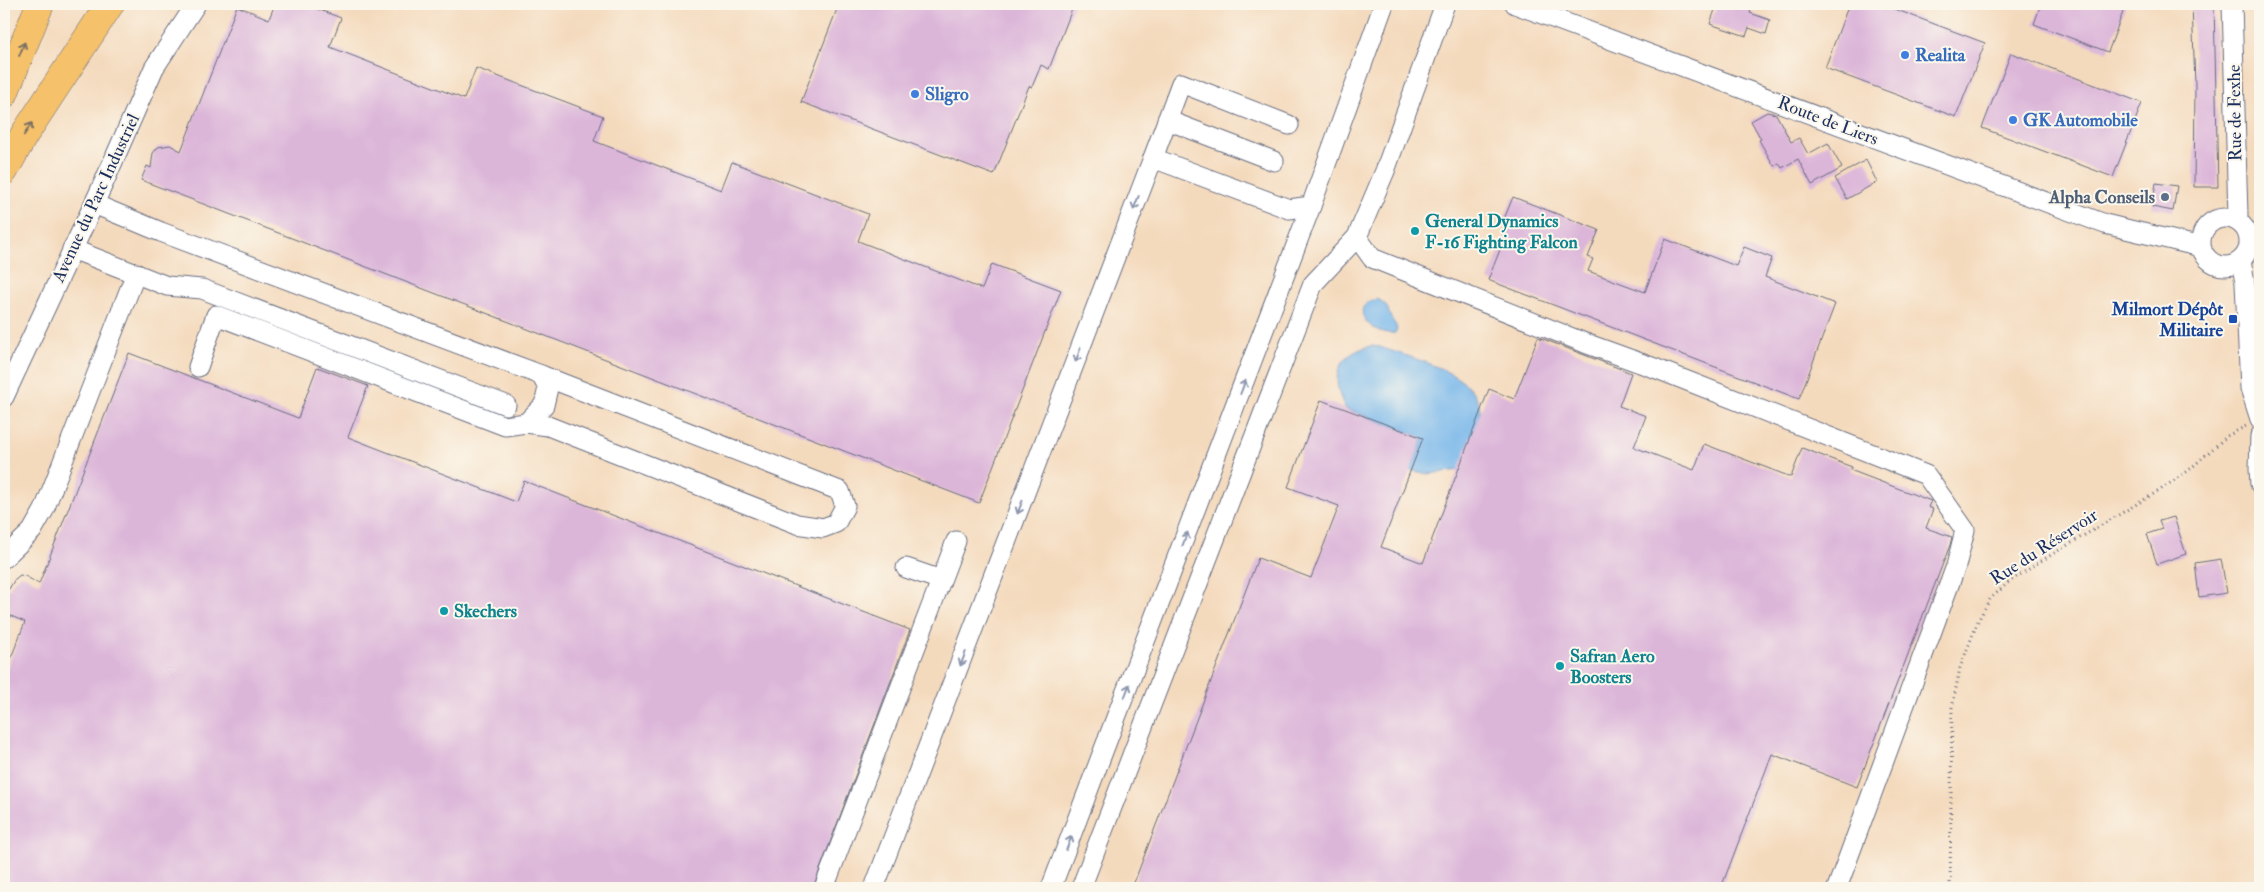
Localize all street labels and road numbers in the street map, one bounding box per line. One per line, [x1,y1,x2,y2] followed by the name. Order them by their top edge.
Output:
[2223,64,2247,162] street label: Rue de Fexhe
[1774,91,1882,151] street label: Route de Liers
[46,110,145,287] street label: Avenue du Parc Industriel
[1986,503,2102,590] street label: Rue du Réservoir

